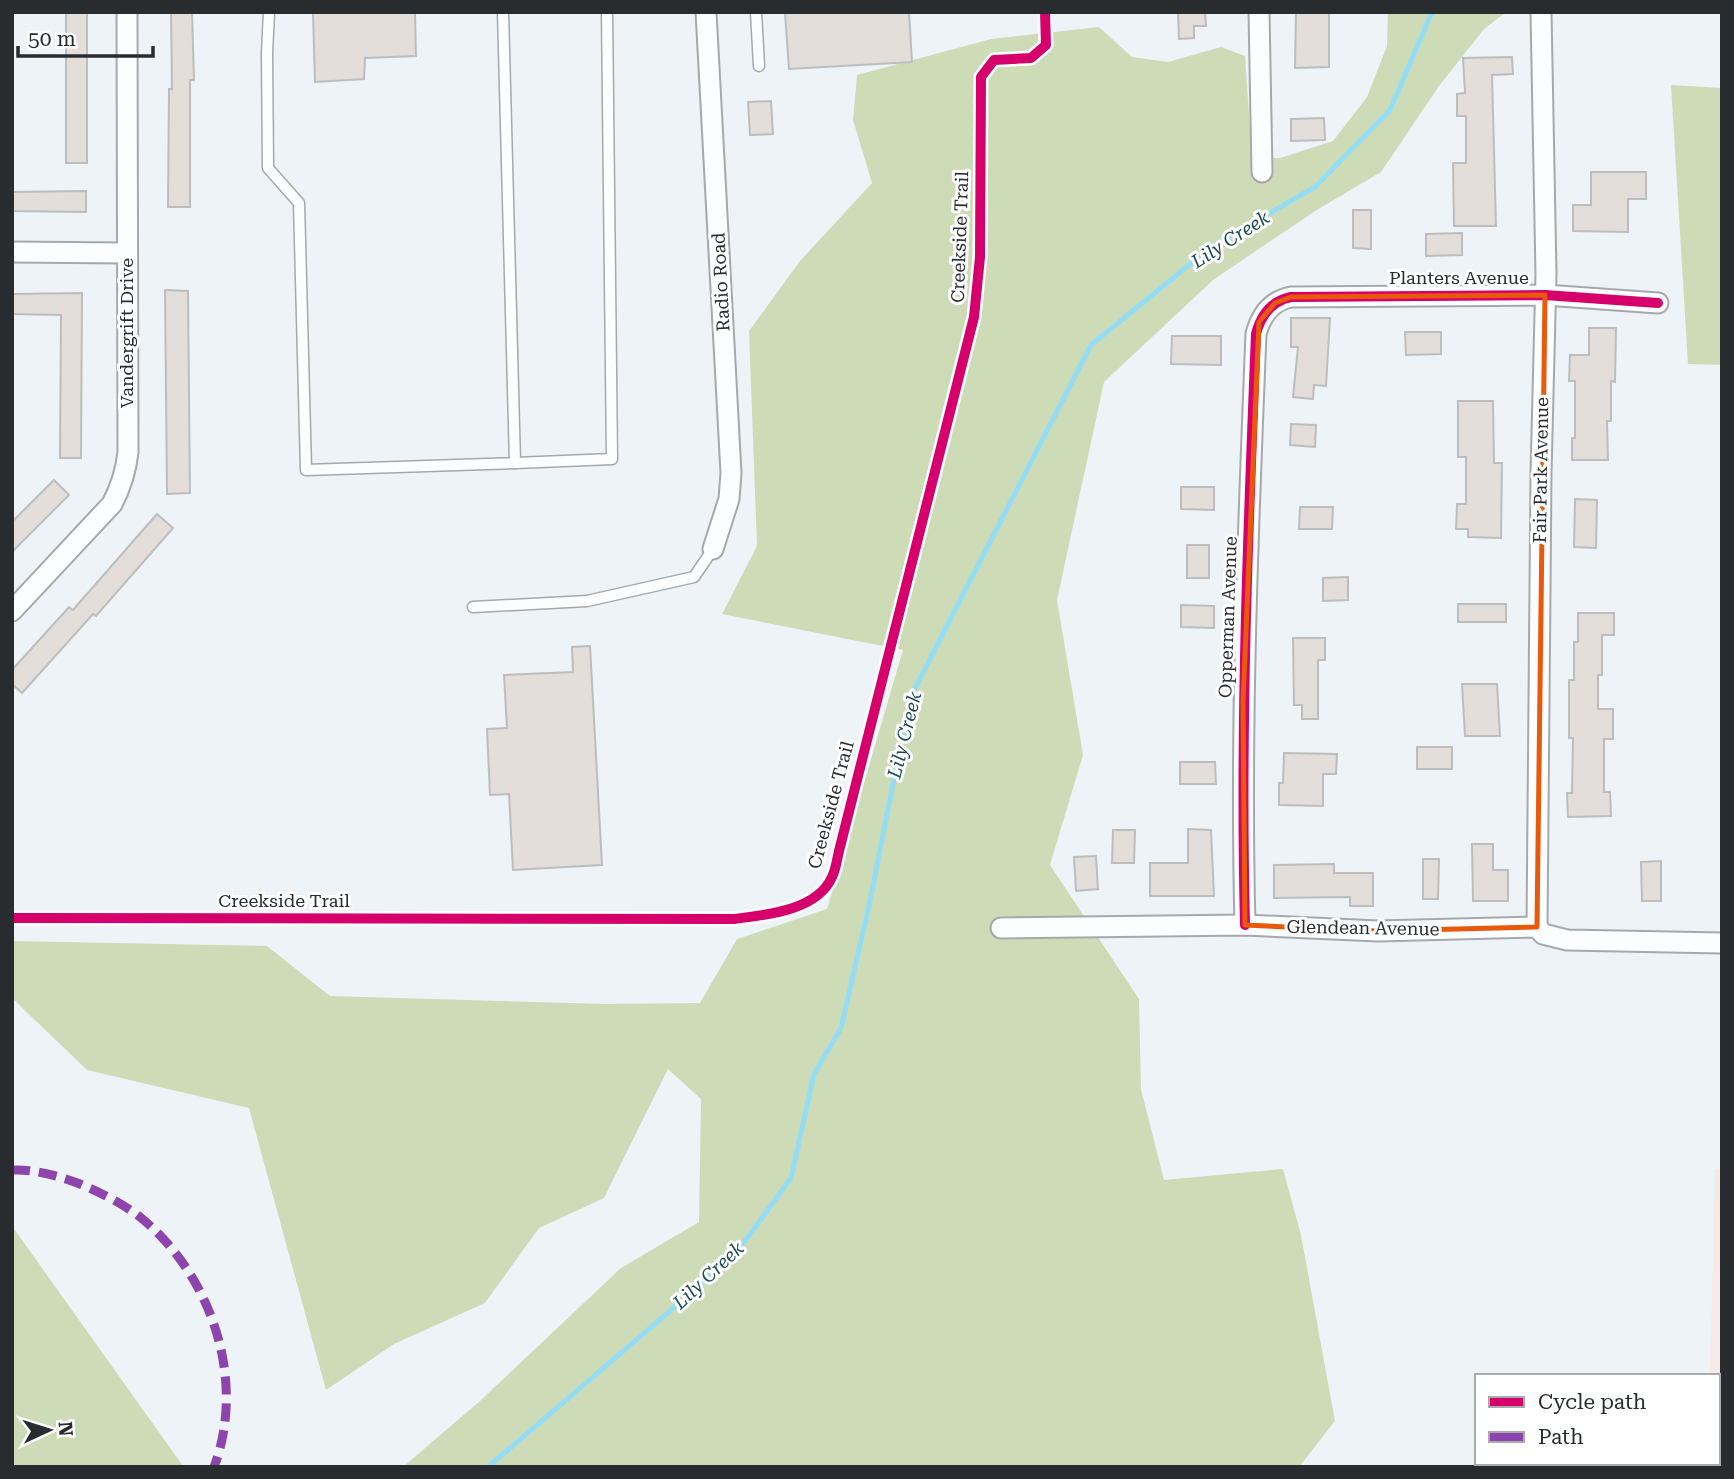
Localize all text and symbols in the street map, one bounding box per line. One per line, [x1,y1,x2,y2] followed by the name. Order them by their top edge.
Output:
[18,14,152,58] scale bar
[28,27,76,51] text: 50 m
[947,170,972,303] street label: Creekside Trail
[1186,205,1274,274] water label: Lily Creek
[707,232,734,332] street label: Radio Road
[116,258,137,408] street label: Vandergrift Drive
[1389,267,1529,288] street label: Planters Avenue
[1529,397,1552,543] street label: Fair Park Avenue
[1214,536,1241,698] street label: Opperman Avenue
[882,689,926,782] water label: Lily Creek
[803,738,858,871] street label: Creekside Trail
[218,890,350,911] street label: Creekside Trail
[1286,916,1440,939] street label: Glendean Avenue
[667,1236,749,1315] water label: Lily Creek
[1475,1374,1720,1465] legend
[1538,1390,1647,1414] text: Cycle path
[14,1395,84,1465] north arrow
[53,1421,77,1437] text: N
[1538,1425,1584,1449] text: Path

